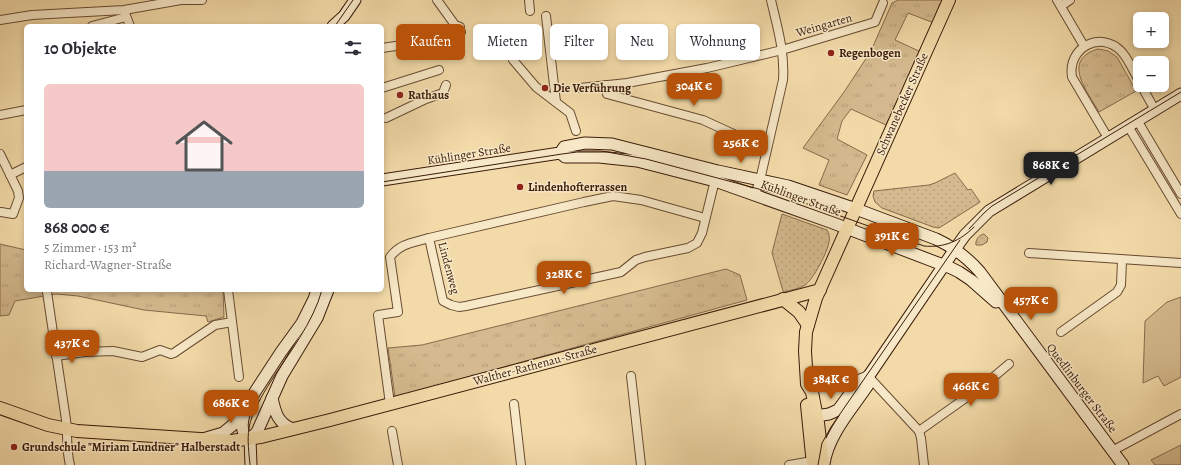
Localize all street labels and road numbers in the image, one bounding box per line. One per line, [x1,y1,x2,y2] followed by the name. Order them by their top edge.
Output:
[793,9,854,41] street label: Weingarten
[872,50,932,158] street label: Schwanebecker Straße
[426,140,512,168] street label: Kühlinger Straße
[759,176,843,220] street label: Kühlinger Straße
[434,240,464,296] street label: Lindenweg
[1043,340,1121,436] street label: Quedlinburger Straße
[470,341,599,389] street label: Walther-Rathenau-Straße

